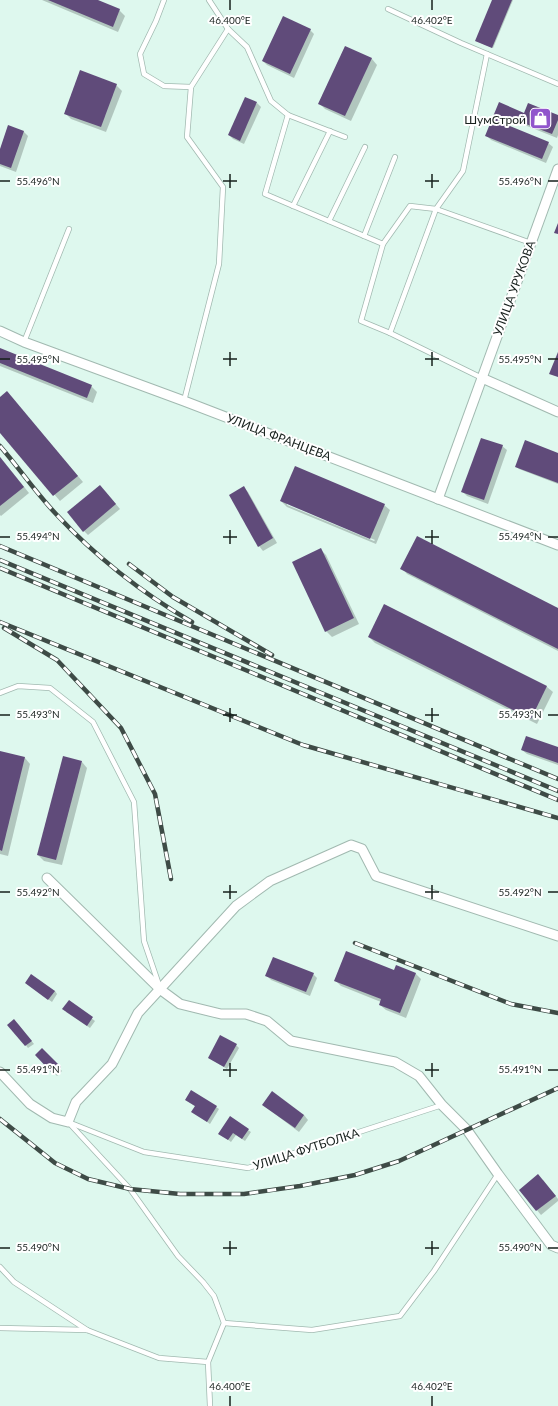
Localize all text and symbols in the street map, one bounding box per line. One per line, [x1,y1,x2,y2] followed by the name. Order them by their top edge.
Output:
[209,14,251,26] text: 46.400°E
[411,14,453,26] text: 46.402°E
[528,106,554,132] shop icon: ШумСтрой
[464,112,526,127] place label: ШумСтрой
[16,175,60,187] text: 55.496°N
[498,175,542,187] text: 55.496°N
[490,237,539,338] street label: УЛИЦА УРУКОВА
[16,353,60,365] text: 55.495°N
[498,353,542,365] text: 55.495°N
[225,410,334,464] street label: УЛИЦА ФРАНЦЕВА
[16,530,60,542] text: 55.494°N
[498,530,542,542] text: 55.494°N
[16,708,60,720] text: 55.493°N
[498,708,542,720] text: 55.493°N
[16,886,60,898] text: 55.492°N
[498,886,542,898] text: 55.492°N
[16,1063,60,1075] text: 55.491°N
[498,1063,542,1075] text: 55.491°N
[251,1125,362,1173] street label: УЛИЦА ФУТБОЛКА
[16,1241,60,1253] text: 55.490°N
[498,1241,542,1253] text: 55.490°N
[209,1380,251,1392] text: 46.400°E
[411,1380,453,1392] text: 46.402°E

